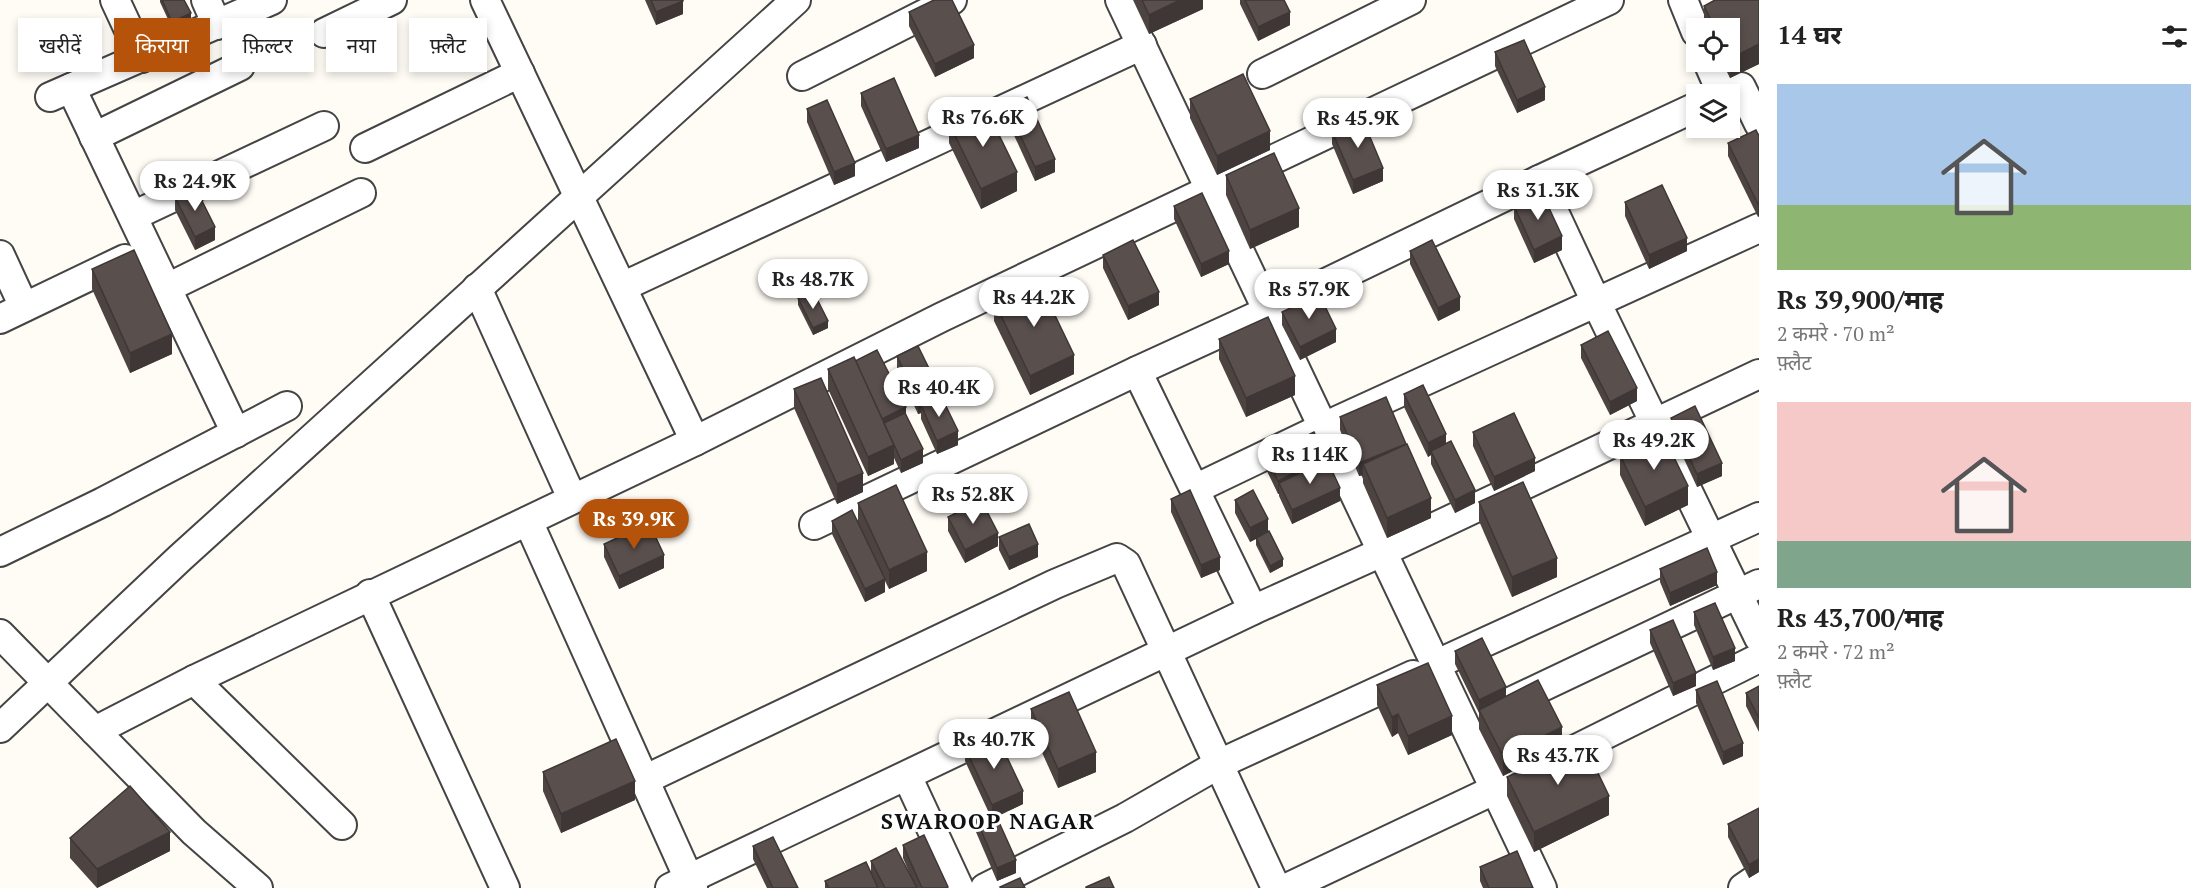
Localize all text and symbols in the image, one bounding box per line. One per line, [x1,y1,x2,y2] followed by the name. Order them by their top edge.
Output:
[1777,17,1842,51] text: 14 घर
[18,18,102,72] chip: खरीदें
[114,18,210,72] chip: किराया
[222,18,314,72] chip: फ़िल्टर
[326,18,397,72] chip: नया
[409,18,487,72] chip: फ़्लैट
[1686,18,1740,138] map controls
[1686,18,1740,72] button: locate
[2158,20,2191,53] icon: filters
[1686,84,1740,138] button: layers
[921,97,1045,148] pin: Rs 76.6K
[1296,98,1420,149] pin: Rs 45.9K
[942,103,1024,130] text: Rs 76.6K
[1317,104,1399,131] text: Rs 45.9K
[1930,123,2038,231] icon: home
[133,161,257,212] pin: Rs 24.9K
[154,167,236,194] text: Rs 24.9K
[1476,170,1600,221] pin: Rs 31.3K
[1497,176,1579,203] text: Rs 31.3K
[751,259,875,310] pin: Rs 48.7K
[772,265,854,292] text: Rs 48.7K
[1247,269,1371,320] pin: Rs 57.9K
[1268,275,1350,302] text: Rs 57.9K
[972,277,1096,328] pin: Rs 44.2K
[1777,282,1944,316] text: Rs 39,900/माह
[993,283,1075,310] text: Rs 44.2K
[1777,320,1895,347] text: 2 कमरे · 70 m²
[1777,349,1812,376] text: फ़्लैट
[877,367,1001,418] pin: Rs 40.4K
[898,373,980,400] text: Rs 40.4K
[1592,420,1716,471] pin: Rs 49.2K
[1613,426,1695,453] text: Rs 49.2K
[1255,434,1365,485] pin: Rs 114K
[1272,440,1348,467] text: Rs 114K
[1930,441,2038,549] icon: home
[911,474,1035,525] pin: Rs 52.8K
[932,480,1014,507] text: Rs 52.8K
[572,499,696,550] pin: Rs 39.9K
[593,505,675,532] text: Rs 39.9K
[1777,600,1944,634] text: Rs 43,700/माह
[1777,638,1895,665] text: 2 कमरे · 72 m²
[1777,667,1812,694] text: फ़्लैट
[932,719,1056,770] pin: Rs 40.7K
[953,725,1035,752] text: Rs 40.7K
[1496,735,1620,786] pin: Rs 43.7K
[1517,741,1599,768] text: Rs 43.7K
[881,806,1095,835] district label: SWAROOP NAGAR

